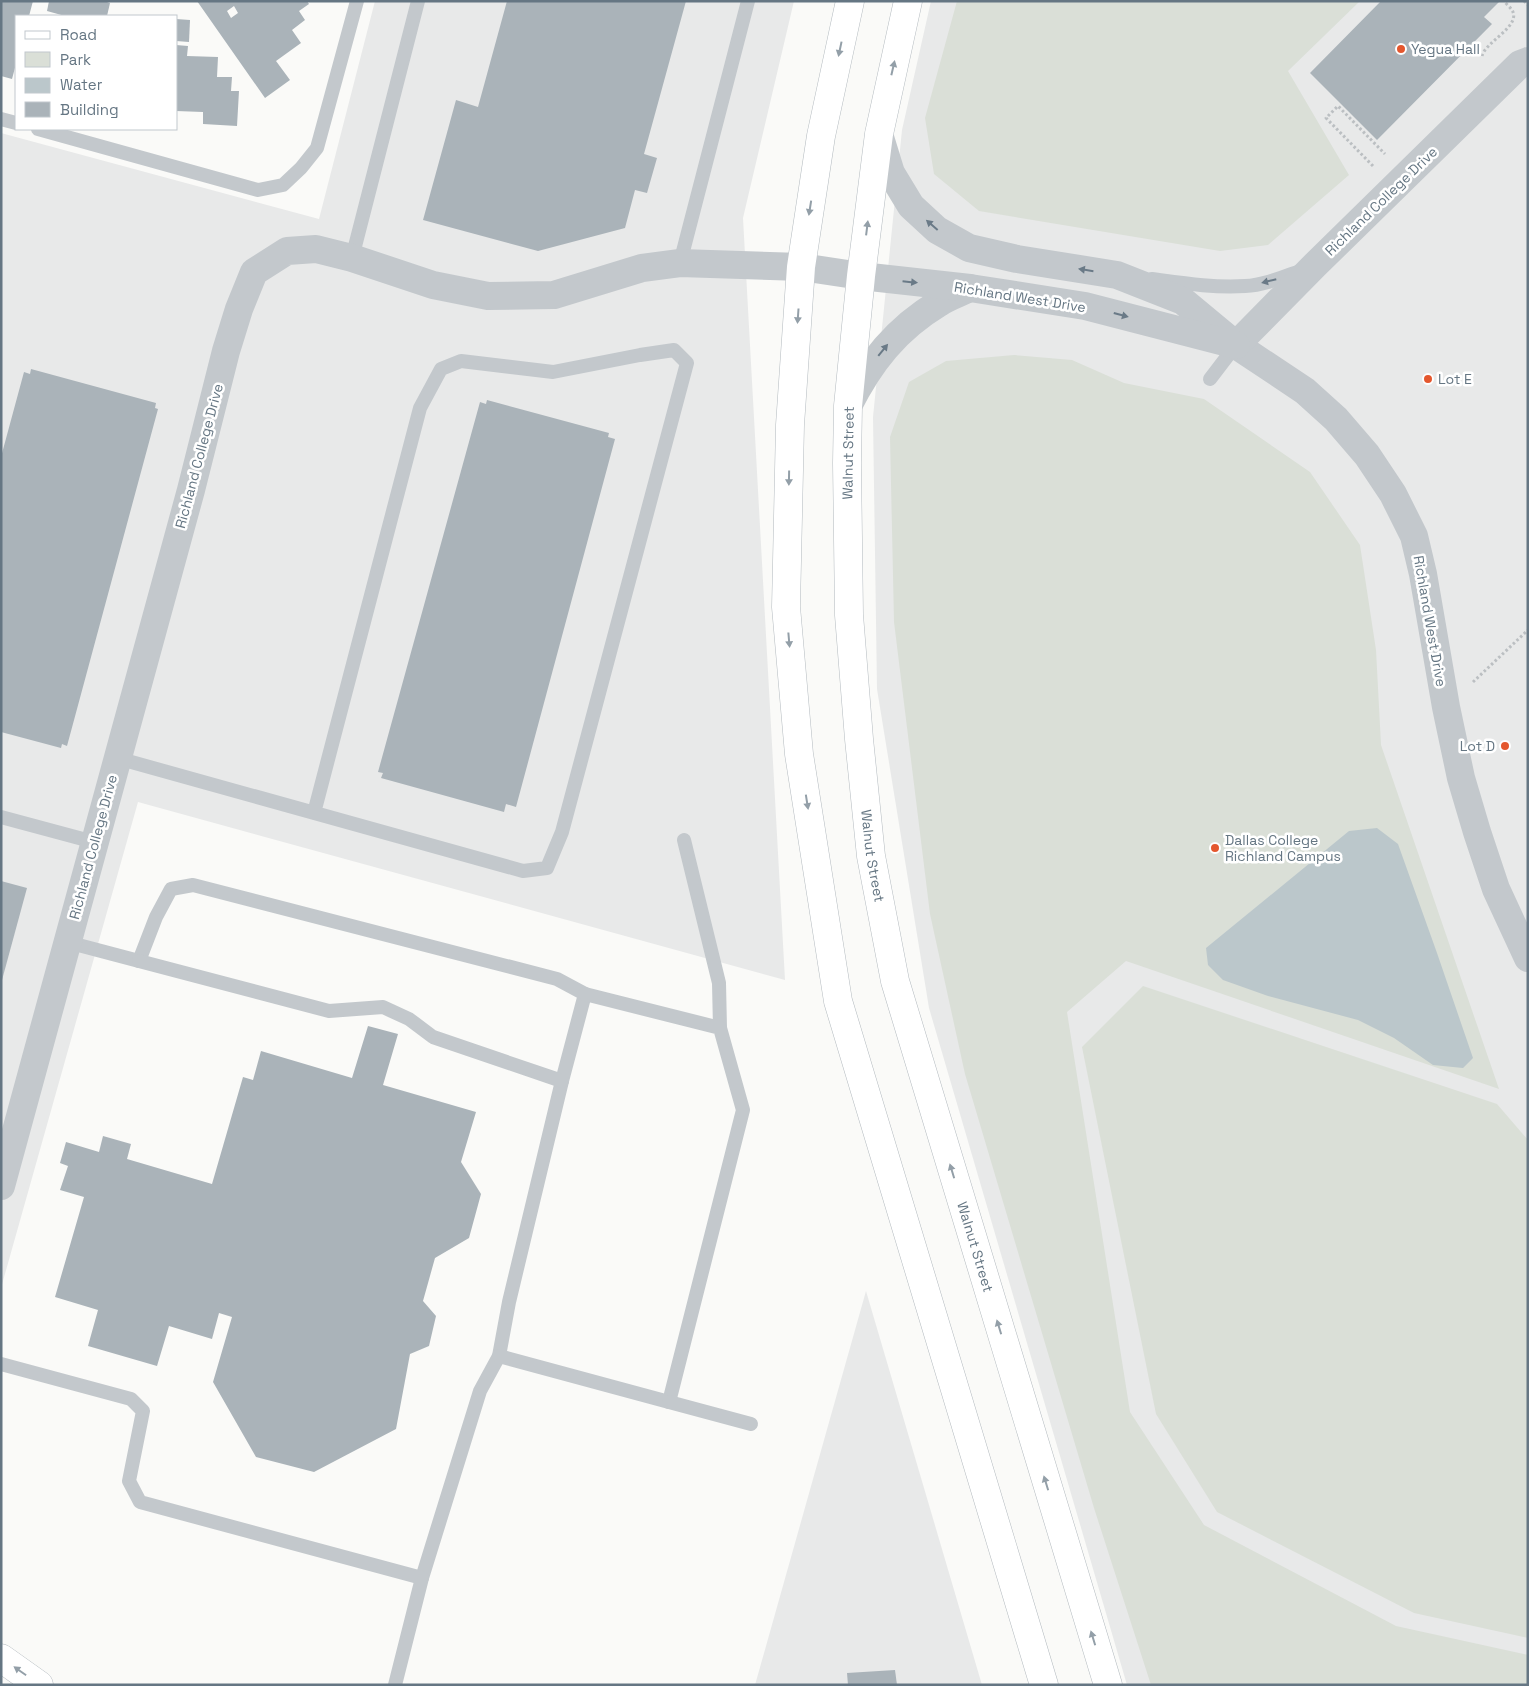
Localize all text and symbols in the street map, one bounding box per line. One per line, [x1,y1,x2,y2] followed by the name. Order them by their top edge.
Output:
[15,15,178,130] legend
[60,25,97,44] text: Road
[1411,40,1480,58] place label: Yegua Hall
[836,41,844,56] one-way arrow
[1395,43,1407,55] marker: Yegua Hall
[60,50,91,69] text: Park
[889,60,897,75] one-way arrow
[60,75,103,94] text: Water
[60,100,119,119] text: Building
[1321,143,1441,259] street label: Richland College Drive
[805,201,813,217] one-way arrow
[864,220,872,236] one-way arrow
[926,220,939,231] one-way arrow
[1078,266,1094,274] one-way arrow
[1262,277,1277,285] one-way arrow
[902,278,918,286] one-way arrow
[953,278,1087,316] street label: Richland West Drive
[793,308,801,324] one-way arrow
[1114,312,1129,320] one-way arrow
[878,344,889,357] one-way arrow
[1438,370,1472,388] place label: Lot E
[1422,373,1434,385] marker: Lot E
[171,382,227,530] street label: Richland College Drive
[838,406,858,500] street label: Walnut Street
[785,470,793,486] one-way arrow
[1410,554,1450,688] street label: Richland West Drive
[786,632,794,648] one-way arrow
[1460,737,1495,755] place label: Lot D
[1499,740,1511,752] marker: Lot D
[65,773,121,921] street label: Richland College Drive
[803,794,811,810] one-way arrow
[857,809,889,904] street label: Walnut Street
[1225,831,1341,865] place label: Dallas College Richland Campus
[1209,842,1221,854] marker: Dallas College Richland Campus
[948,1164,956,1179] one-way arrow
[953,1199,998,1294] street label: Walnut Street
[995,1319,1003,1334] one-way arrow
[1042,1475,1050,1490] one-way arrow
[1089,1630,1097,1645] one-way arrow
[13,1666,27,1676] one-way arrow

